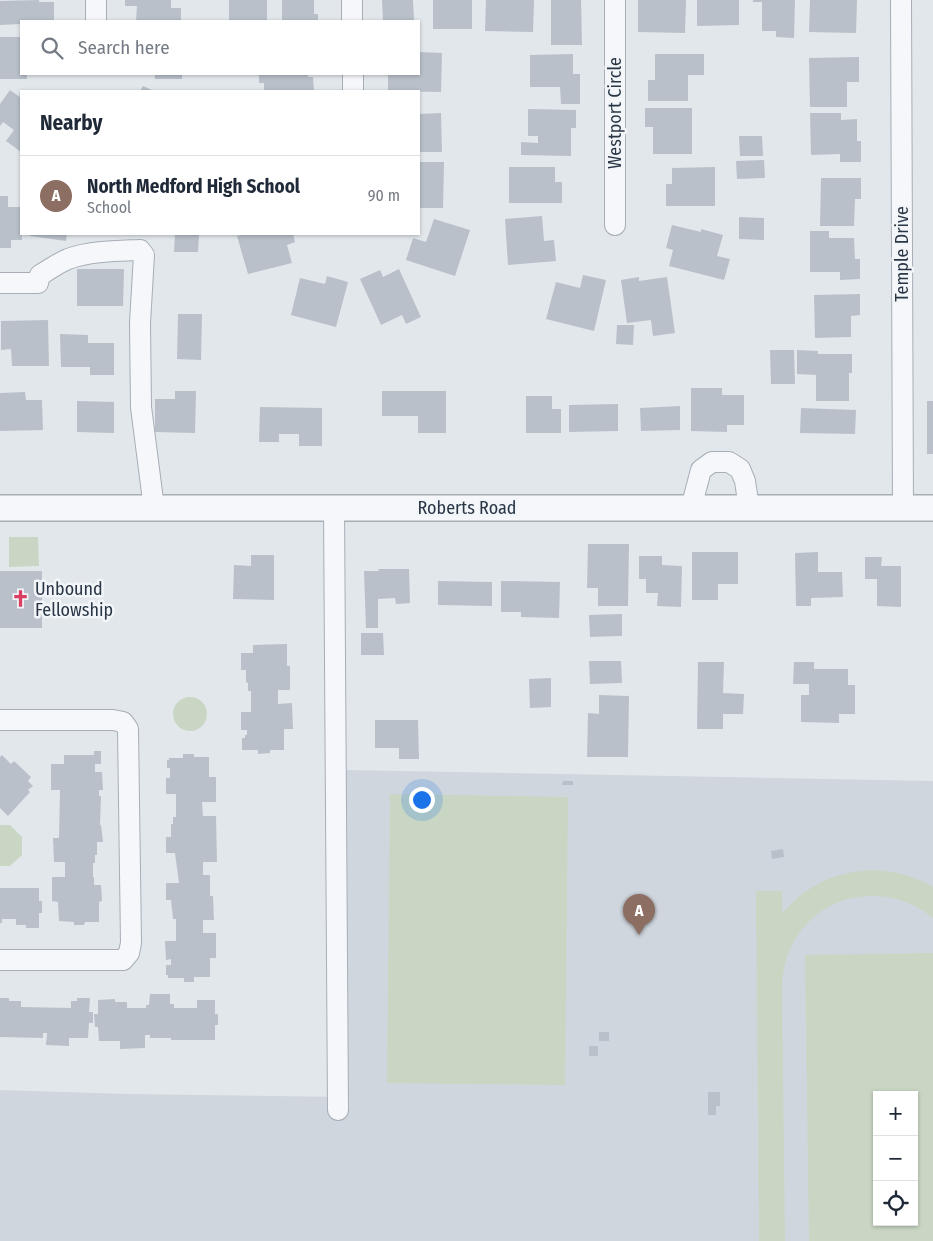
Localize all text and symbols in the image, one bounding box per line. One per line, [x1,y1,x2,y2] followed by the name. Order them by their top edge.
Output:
[20,20,420,75] search box
[38,34,66,62] icon: search
[78,36,170,59] text: Search here
[604,57,626,169] street label: Westport Circle
[40,110,102,136] text: Nearby
[87,175,300,198] text: North Medford High School
[52,186,60,205] text: A
[368,186,400,205] text: 90 m
[87,198,131,217] text: School
[891,206,913,302] street label: Temple Drive
[418,497,516,519] street label: Roberts Road
[35,578,113,621] place label: Unbound Fellowship
[11,589,31,609] church icon: Unbound Fellowship
[409,787,435,813] your location
[623,894,655,935] pin: A
[873,1091,918,1226] map controls
[873,1091,918,1136] button: +
[873,1136,918,1181] button: −
[873,1181,918,1226] button: locate

